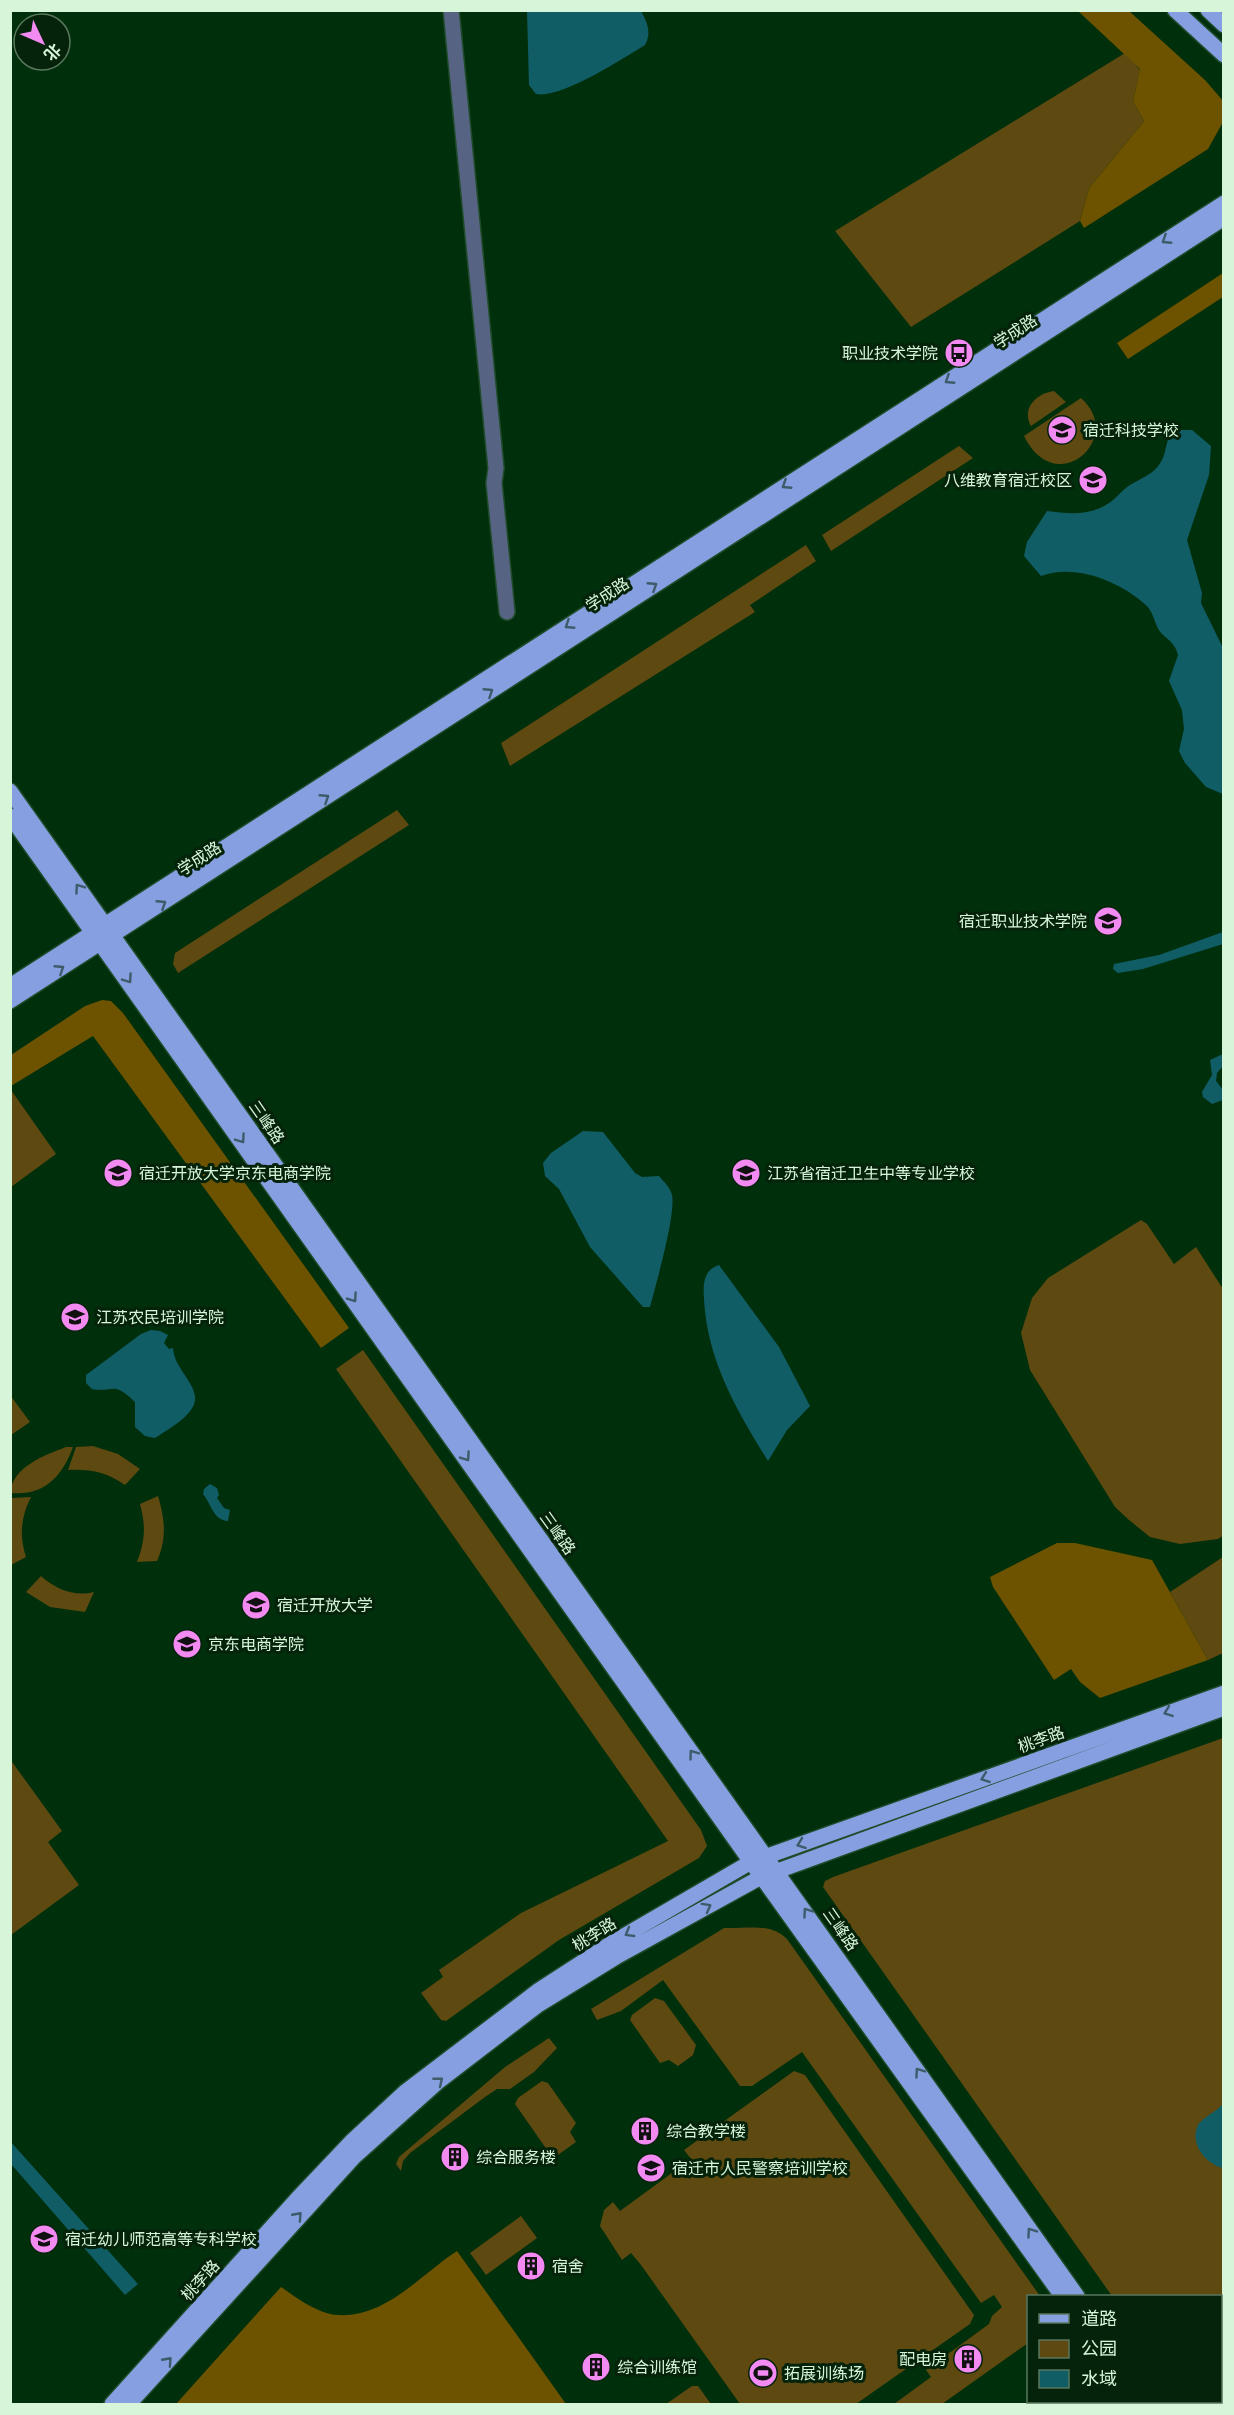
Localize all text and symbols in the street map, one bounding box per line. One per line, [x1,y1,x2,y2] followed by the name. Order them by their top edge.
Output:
[12,12,72,72] north arrow
[39,38,66,65] text: 北
[1162,232,1172,244] one-way arrow
[989,310,1042,354] street label: 学成路
[943,337,975,369] bus stop icon: 职业技术学院
[842,343,938,365] place label: 职业技术学院
[945,372,956,383] one-way arrow
[1046,414,1078,446] school or university icon: 宿迁科技学校
[1083,420,1179,442] place label: 宿迁科技学校
[1077,464,1109,496] school or university icon: 八维教育宿迁校区
[944,470,1072,492] place label: 八维教育宿迁校区
[781,478,792,489] one-way arrow
[581,573,634,617] street label: 学成路
[647,582,657,594] one-way arrow
[565,618,575,630] one-way arrow
[483,687,493,699] one-way arrow
[319,793,329,805] one-way arrow
[173,837,226,881] street label: 学成路
[75,883,86,894] one-way arrow
[155,900,166,911] one-way arrow
[1092,905,1124,937] school or university icon: 宿迁职业技术学院
[959,911,1087,933] place label: 宿迁职业技术学院
[54,965,64,977] one-way arrow
[121,973,132,984] one-way arrow
[243,1097,289,1149] street label: 三峰路
[234,1132,245,1143] one-way arrow
[102,1157,134,1189] school or university icon: 宿迁开放大学京东电商学院
[730,1157,762,1189] school or university icon: 江苏省宿迁卫生中等专业学校
[139,1163,331,1185] place label: 宿迁开放大学京东电商学院
[767,1163,975,1185] place label: 江苏省宿迁卫生中等专业学校
[346,1292,357,1303] one-way arrow
[59,1301,91,1333] school or university icon: 江苏农民培训学院
[96,1307,224,1329] place label: 江苏农民培训学院
[459,1451,470,1462] one-way arrow
[534,1508,580,1559] street label: 三峰路
[240,1589,272,1621] school or university icon: 宿迁开放大学
[277,1595,373,1617] place label: 宿迁开放大学
[171,1628,203,1660] school or university icon: 京东电商学院
[208,1634,304,1656] place label: 京东电商学院
[1164,1705,1174,1718] one-way arrow
[1015,1721,1068,1758] street label: 桃李路
[689,1749,700,1760] one-way arrow
[980,1771,991,1784] one-way arrow
[796,1837,807,1850] one-way arrow
[701,1903,712,1914] one-way arrow
[817,1904,863,1956] street label: 三峰路
[803,1908,814,1919] one-way arrow
[568,1913,621,1957] street label: 桃李路
[624,1926,635,1937] one-way arrow
[915,2068,926,2079] one-way arrow
[432,2078,443,2089] one-way arrow
[629,2115,661,2147] building icon: 综合教学楼
[666,2121,746,2143] place label: 综合教学楼
[439,2141,471,2173] building icon: 综合服务楼
[476,2147,556,2169] place label: 综合服务楼
[635,2152,667,2184] school or university icon: 宿迁市人民警察培训学校
[672,2158,848,2180] place label: 宿迁市人民警察培训学校
[291,2212,302,2223] one-way arrow
[28,2223,60,2255] school or university icon: 宿迁幼儿师范高等专科学校
[1027,2227,1038,2238] one-way arrow
[65,2229,257,2251] place label: 宿迁幼儿师范高等专科学校
[515,2250,547,2282] building icon: 宿舍
[177,2255,225,2306] street label: 桃李路
[552,2256,584,2278] place label: 宿舍
[1027,2295,1222,2403] legend
[1081,2307,1117,2332] text: 道路
[1081,2337,1117,2362] text: 公园
[952,2343,984,2375] building icon: 配电房
[899,2349,947,2371] place label: 配电房
[580,2351,612,2383] building icon: 综合训练馆
[161,2357,172,2368] one-way arrow
[617,2357,697,2379] place label: 综合训练馆
[747,2357,779,2389] sports icon: 拓展训练场
[784,2363,864,2385] place label: 拓展训练场
[1081,2367,1117,2392] text: 水域

